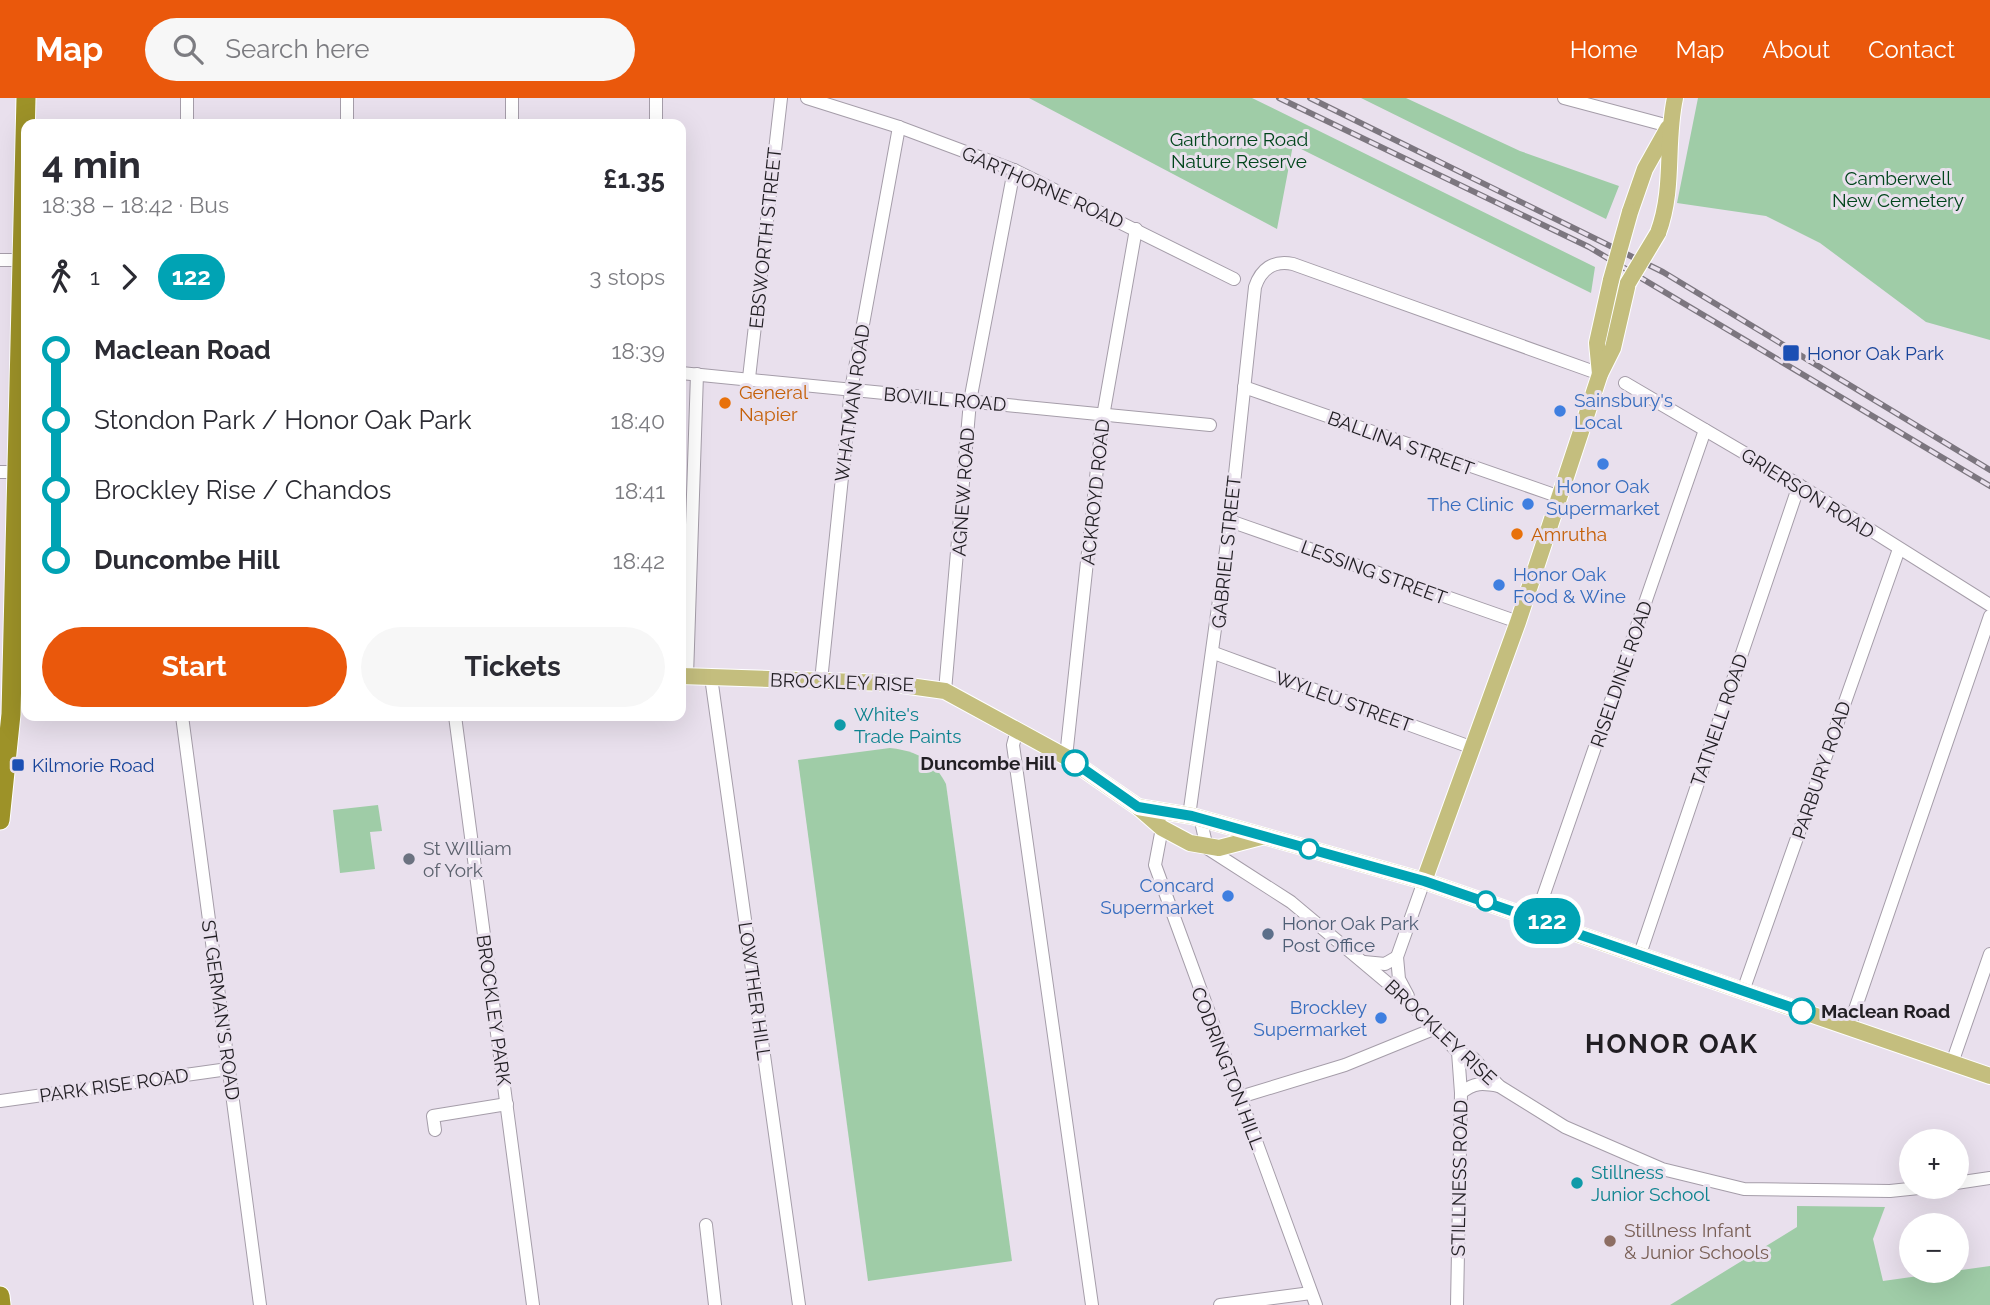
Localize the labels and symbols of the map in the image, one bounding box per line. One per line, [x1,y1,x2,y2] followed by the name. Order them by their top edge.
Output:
[1170,128,1308,172] park label: Garthorne Road Nature Reserve
[959,141,1127,233] street label: GARTHORNE ROAD
[745,146,785,330] street label: EBSWORTH STREET
[1832,167,1964,211] park label: Camberwell New Cemetery
[830,323,874,483] street label: WHATMAN ROAD
[1807,342,1944,364] place label: Honor Oak Park
[1781,343,1801,363] marker: Honor Oak Park
[739,381,809,425] place label: General Napier
[883,383,1007,415] street label: BOVILL ROAD
[1574,389,1673,433] place label: Sainsbury's Local
[717,395,733,411] marker: General Napier
[1552,403,1568,419] marker: Sainsbury's Local
[1325,406,1478,480] street label: BALLINA STREET
[1076,418,1114,566] street label: ACKROYD ROAD
[948,427,978,557] street label: AGNEW ROAD
[1737,443,1879,543] street label: GRIERSON ROAD
[1595,456,1611,472] marker: Honor Oak Supermarket
[1207,474,1245,629] street label: GABRIEL STREET
[1546,475,1661,519] place label: Honor Oak Supermarket
[1427,493,1514,515] place label: The Clinic
[1520,496,1536,512] marker: The Clinic
[1531,523,1607,545] place label: Amrutha
[1509,526,1525,542] marker: Amrutha
[1298,535,1450,609] street label: LESSING STREET
[1513,563,1626,607] place label: Honor Oak Food & Wine
[1491,577,1507,593] marker: Honor Oak Food & Wine
[1586,598,1656,750] street label: RISELDINE ROAD
[1686,651,1752,789] street label: TATNELL ROAD
[1272,666,1416,736] street label: WYLEU STREET
[770,668,914,696] street label: BROCKLEY RISE
[1787,698,1855,842] street label: PARBURY ROAD
[854,703,961,747] place label: White's Trade Paints
[832,717,848,733] marker: White's Trade Paints
[1062,750,1088,776] marker: Duncombe Hill
[920,752,1057,774] place label: Duncombe Hill
[32,754,155,776] place label: Kilmorie Road
[10,757,26,773] marker: Kilmorie Road
[423,837,512,881] place label: St WIlliam of York
[1299,839,1319,859] unlabelled marker
[401,851,417,867] marker: St WIlliam of York
[1100,874,1215,918] place label: Concard Supermarket
[1220,888,1236,904] marker: Concard Supermarket
[1476,891,1496,911] unlabelled marker
[1507,898,1587,944] line badge: 122
[1282,912,1419,956] place label: Honor Oak Park Post Office
[197,918,245,1102] street label: ST GERMAN'S ROAD
[734,920,776,1062] street label: LOWTHER HILL
[1260,926,1276,942] marker: Honor Oak Park Post Office
[473,933,516,1088] street label: BROCKLEY PARK
[1381,975,1501,1089] street label: BROCKLEY RISE
[1187,984,1269,1152] street label: CODRINGTON HILL
[1253,996,1368,1040] place label: Brockley Supermarket
[1789,998,1815,1024] marker: Maclean Road
[1821,1000,1950,1022] place label: Maclean Road
[1373,1010,1389,1026] marker: Brockley Supermarket
[1585,1029,1759,1059] district label: HONOR OAK
[38,1064,190,1106] street label: PARK RISE ROAD
[1447,1099,1471,1257] street label: STILLNESS ROAD
[1591,1161,1711,1205] place label: Stillness Junior School
[1569,1175,1585,1191] marker: Stillness Junior School
[1624,1219,1769,1263] place label: Stillness Infant & Junior Schools
[1602,1233,1618,1249] marker: Stillness Infant & Junior Schools

